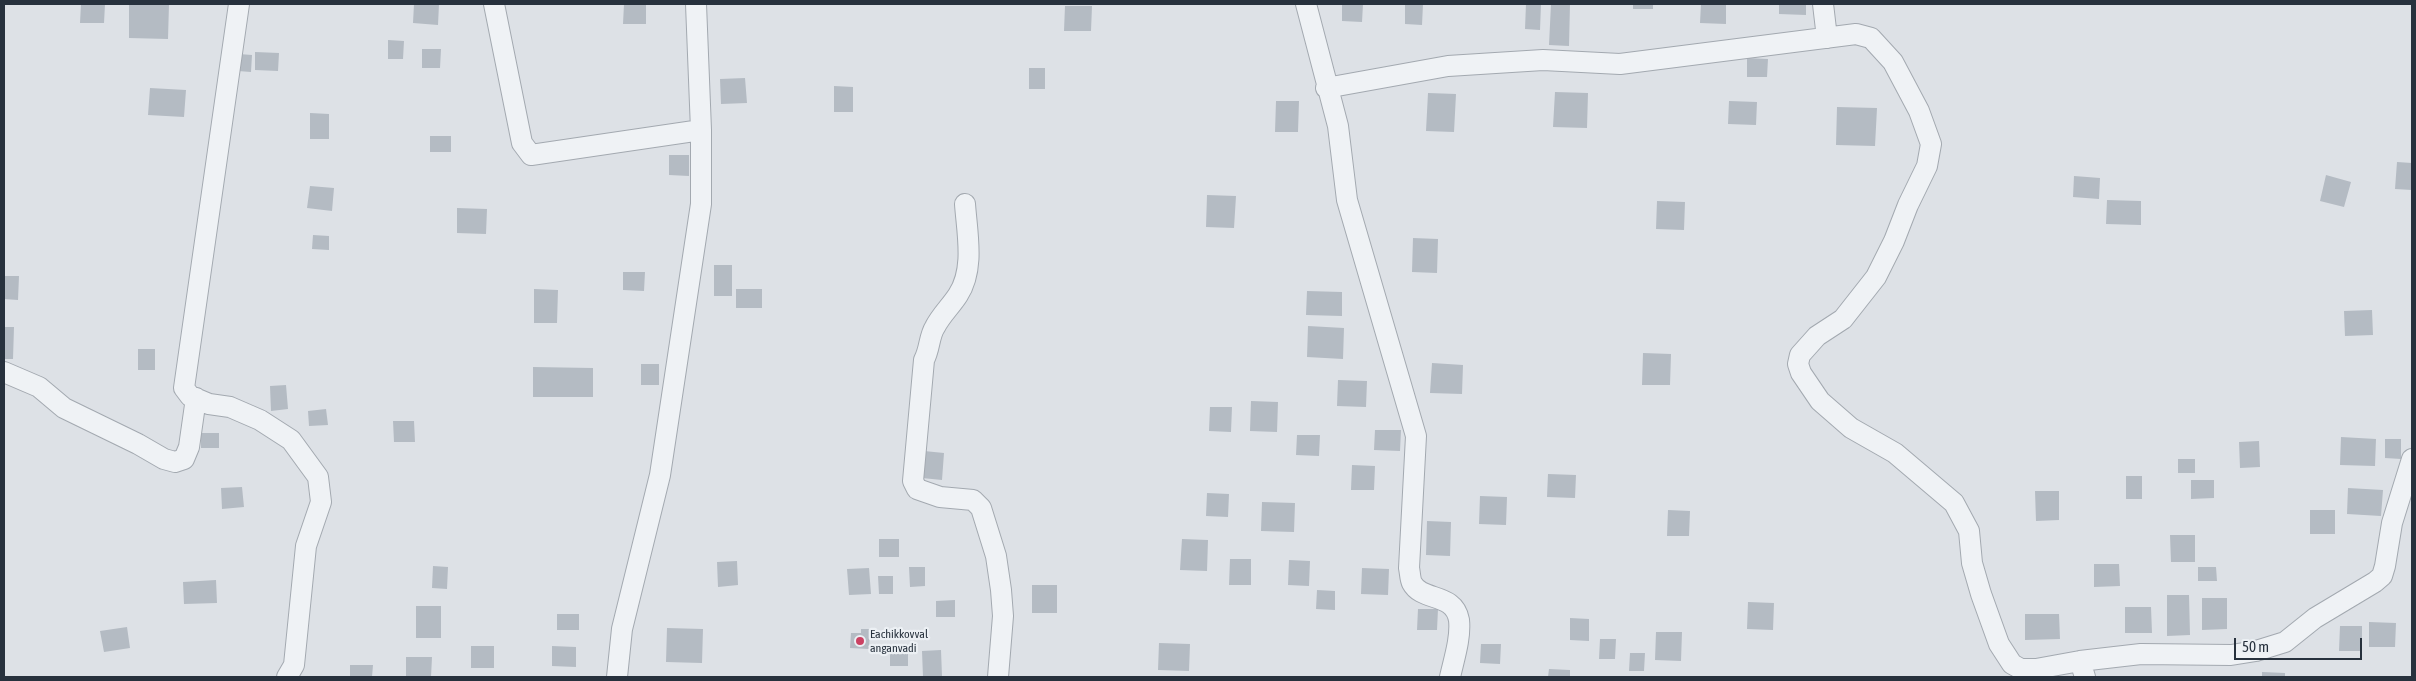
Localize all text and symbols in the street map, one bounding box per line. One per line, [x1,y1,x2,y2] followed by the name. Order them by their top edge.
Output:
[870,627,928,655] place label: Eachikkovval anganvadi
[2236,628,2364,660] scale bar
[854,635,866,647] marker: Eachikkovval anganvadi
[2242,638,2269,655] text: 50 m

